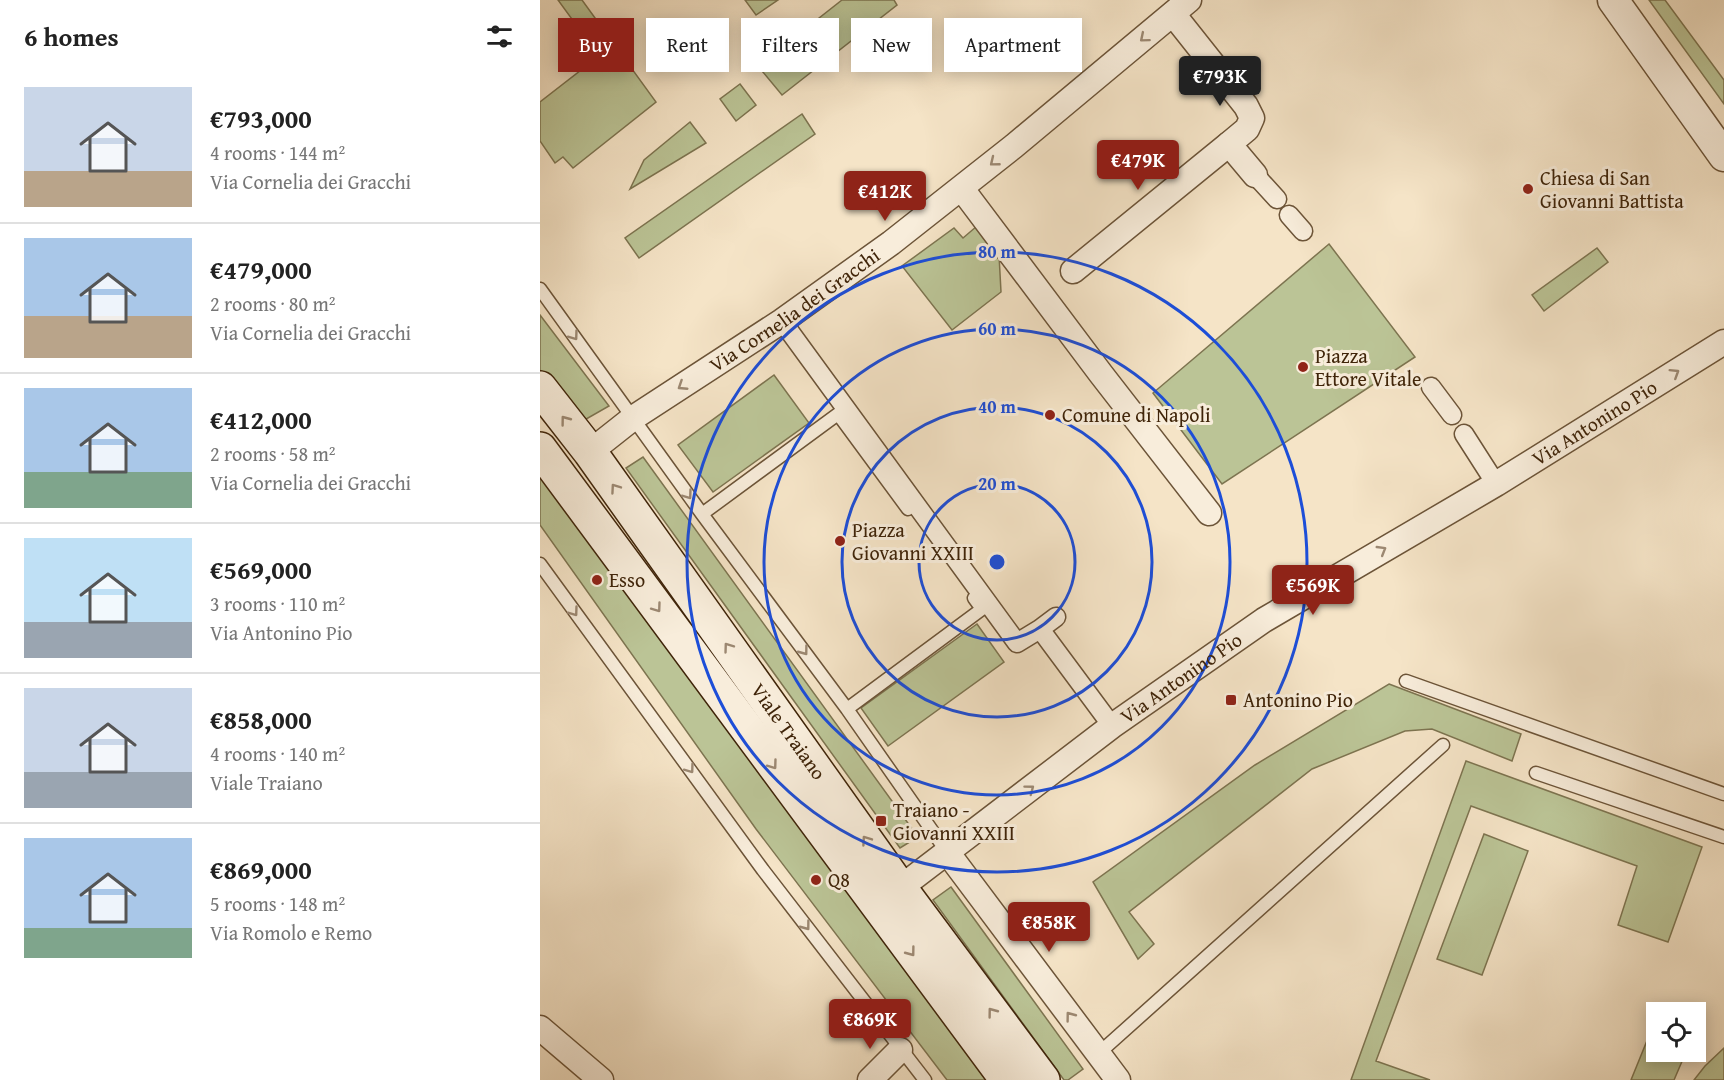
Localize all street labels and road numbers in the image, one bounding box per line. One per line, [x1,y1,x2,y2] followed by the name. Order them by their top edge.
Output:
[703,240,886,379] street label: Via Cornelia dei Gracchi
[1526,372,1662,472] street label: Via Antonino Pio
[1114,625,1248,730] street label: Via Antonino Pio
[745,677,834,785] street label: Viale Traiano

